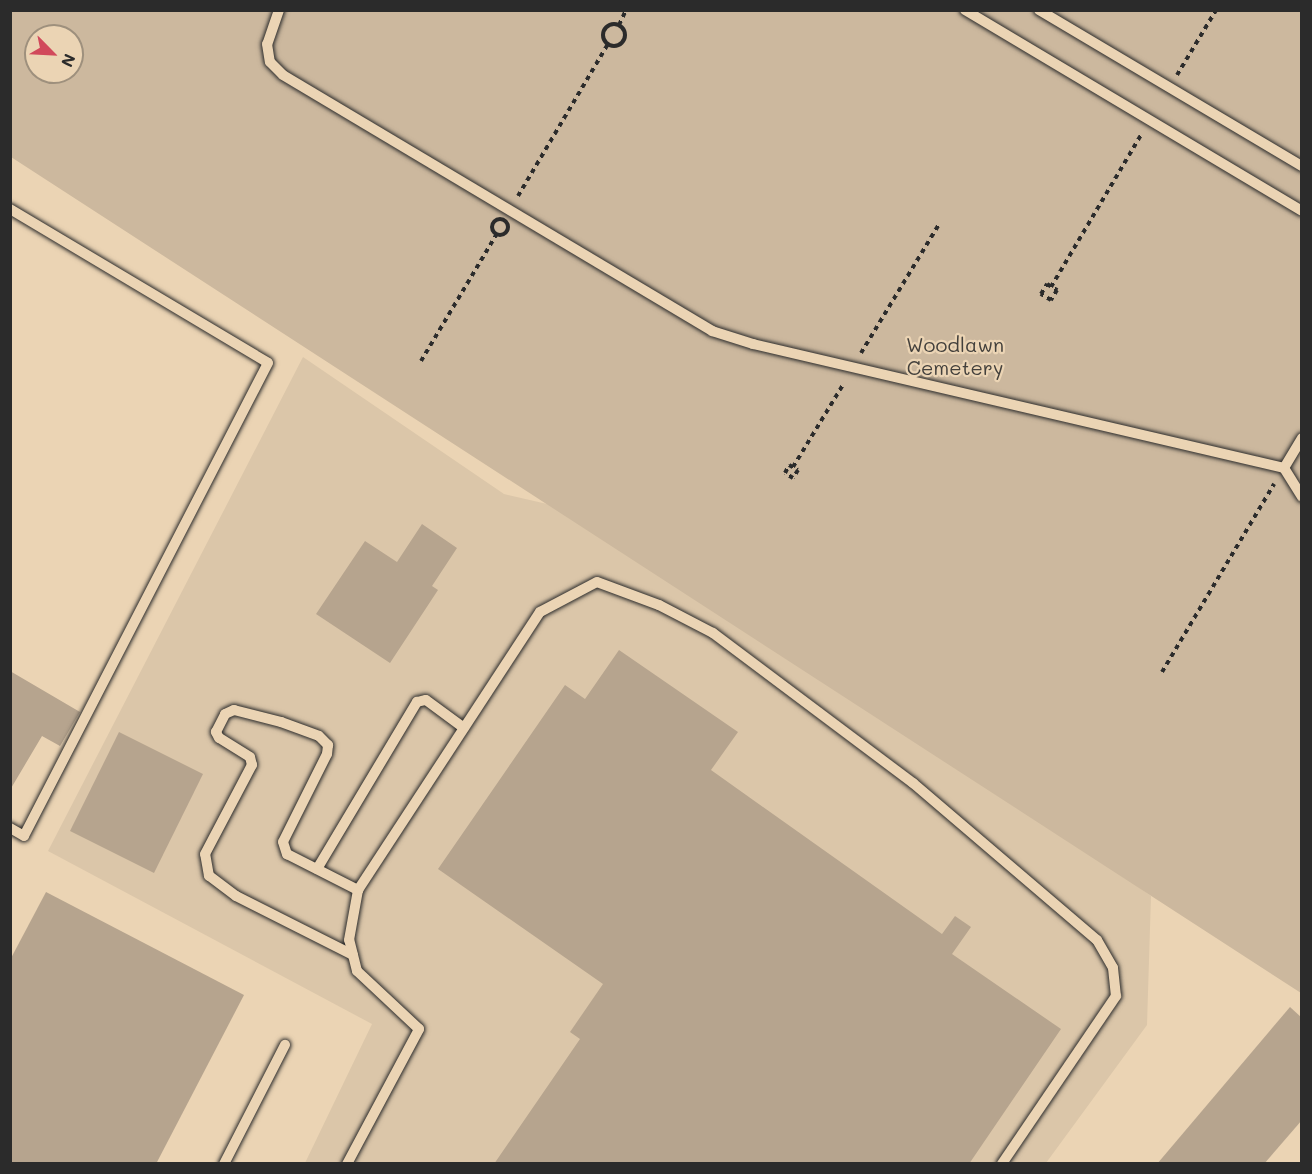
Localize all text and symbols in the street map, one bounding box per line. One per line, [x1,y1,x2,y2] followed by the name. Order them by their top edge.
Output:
[24,24,84,84] north arrow
[57,51,81,71] text: N
[906,333,1004,380] park label: Woodlawn Cemetery

